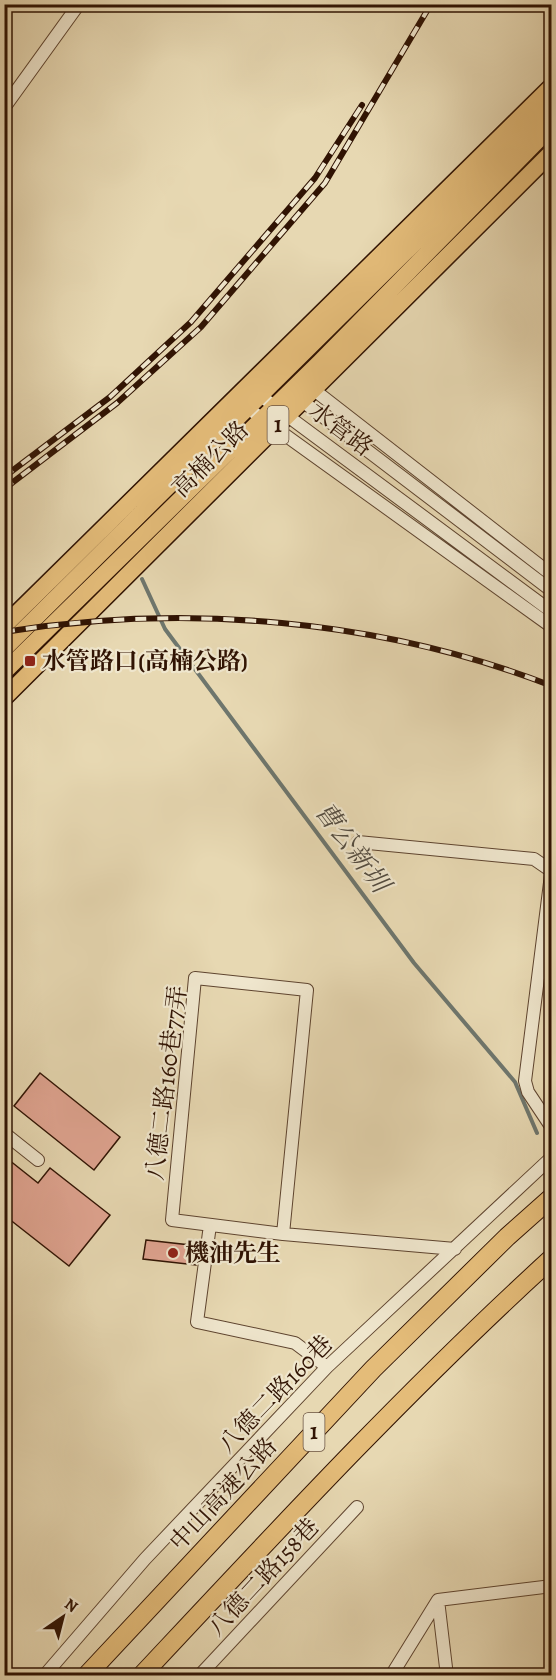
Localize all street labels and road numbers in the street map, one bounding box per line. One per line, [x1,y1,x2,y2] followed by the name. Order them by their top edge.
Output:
[303,395,379,463] street label: 水管路
[268,406,288,444] road number: 1
[165,414,255,504] street label: 高楠公路
[138,984,194,1182] street label: 八德二路160巷77弄
[212,1329,338,1459] street label: 八德二路160巷
[304,1413,324,1451] road number: 1
[162,1430,284,1558] street label: 中山高速公路
[200,1511,326,1643] street label: 八德二路158巷

